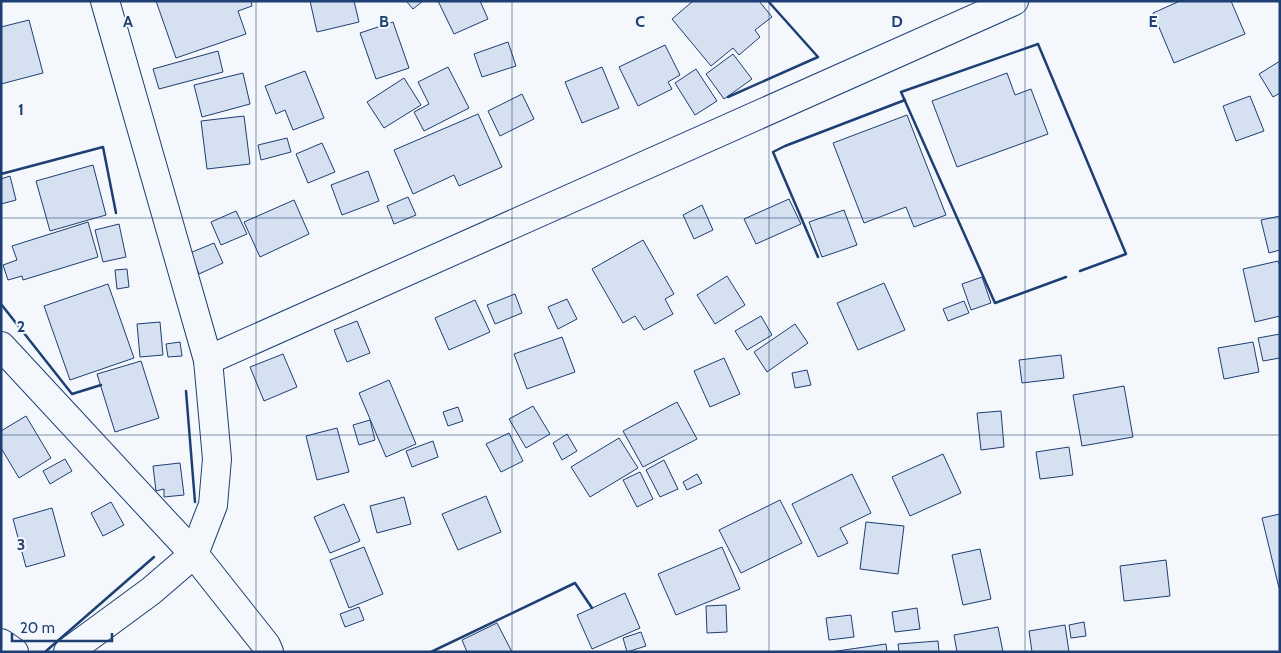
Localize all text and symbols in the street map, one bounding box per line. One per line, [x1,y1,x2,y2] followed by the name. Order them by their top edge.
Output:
[123,12,133,31] text: A
[379,12,389,31] text: B
[635,12,645,31] text: C
[891,12,903,31] text: D
[1148,12,1158,31] text: E
[18,100,24,119] text: 1
[17,317,25,336] text: 2
[17,535,25,554] text: 3
[12,610,112,642] scale bar
[20,619,55,637] text: 20 m

